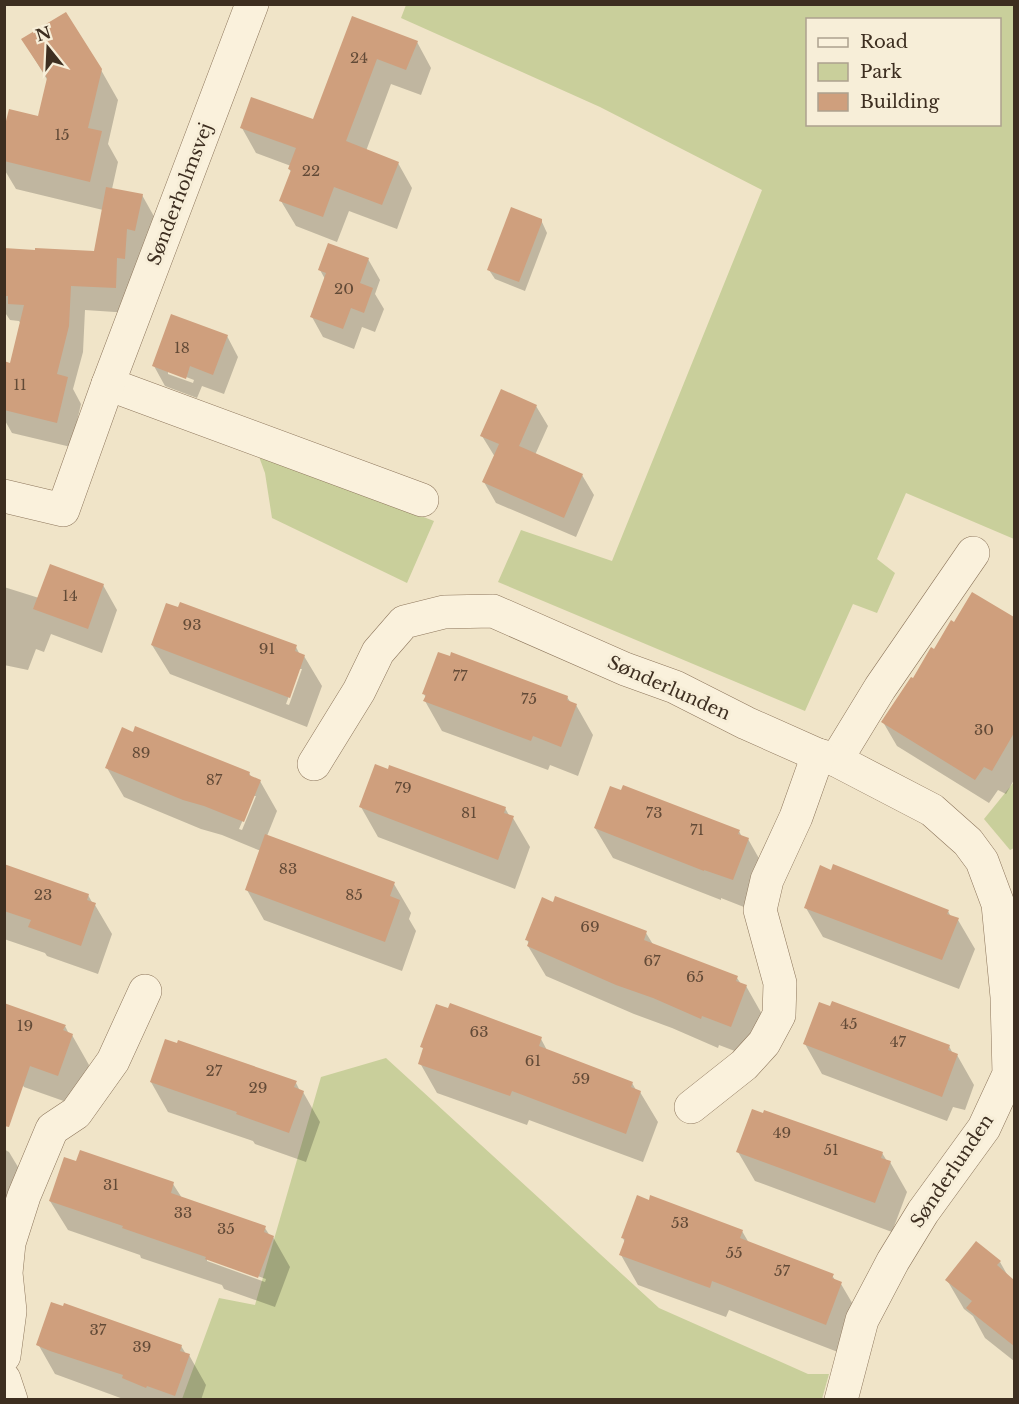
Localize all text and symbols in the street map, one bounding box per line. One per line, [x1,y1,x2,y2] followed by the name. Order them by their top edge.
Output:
[18,18,78,78] north arrow
[806,18,1001,126] legend
[33,22,54,46] text: N
[860,31,908,53] text: Road
[350,48,368,67] house number: 24
[860,61,902,83] text: Park
[860,91,939,113] text: Building
[143,120,217,268] street label: Sønderholmsvej
[54,125,70,144] house number: 15
[302,161,320,180] house number: 22
[334,279,354,298] house number: 20
[174,338,190,357] house number: 18
[13,375,27,394] house number: 11
[62,586,78,605] house number: 14
[183,615,201,634] house number: 93
[259,639,275,658] house number: 91
[604,651,734,725] street label: Sønderlunden
[452,666,468,685] house number: 77
[521,689,537,708] house number: 75
[974,720,994,739] house number: 30
[132,743,150,762] house number: 89
[206,770,223,789] house number: 87
[394,778,412,797] house number: 79
[461,803,477,822] house number: 81
[646,803,662,822] house number: 73
[690,820,704,839] house number: 71
[279,859,297,878] house number: 83
[34,885,52,904] house number: 23
[345,885,363,904] house number: 85
[580,917,600,936] house number: 69
[643,951,661,970] house number: 67
[686,967,704,986] house number: 65
[840,1014,858,1033] house number: 45
[17,1016,33,1035] house number: 19
[470,1022,488,1041] house number: 63
[890,1032,907,1051] house number: 47
[525,1051,541,1070] house number: 61
[206,1061,223,1080] house number: 27
[572,1069,590,1088] house number: 59
[249,1078,267,1097] house number: 29
[906,1110,998,1232] street label: Sønderlunden
[773,1123,791,1142] house number: 49
[823,1140,839,1159] house number: 51
[103,1175,119,1194] house number: 31
[174,1203,192,1222] house number: 33
[671,1213,689,1232] house number: 53
[217,1219,235,1238] house number: 35
[725,1243,743,1262] house number: 55
[774,1261,790,1280] house number: 57
[90,1320,107,1339] house number: 37
[133,1337,151,1356] house number: 39

